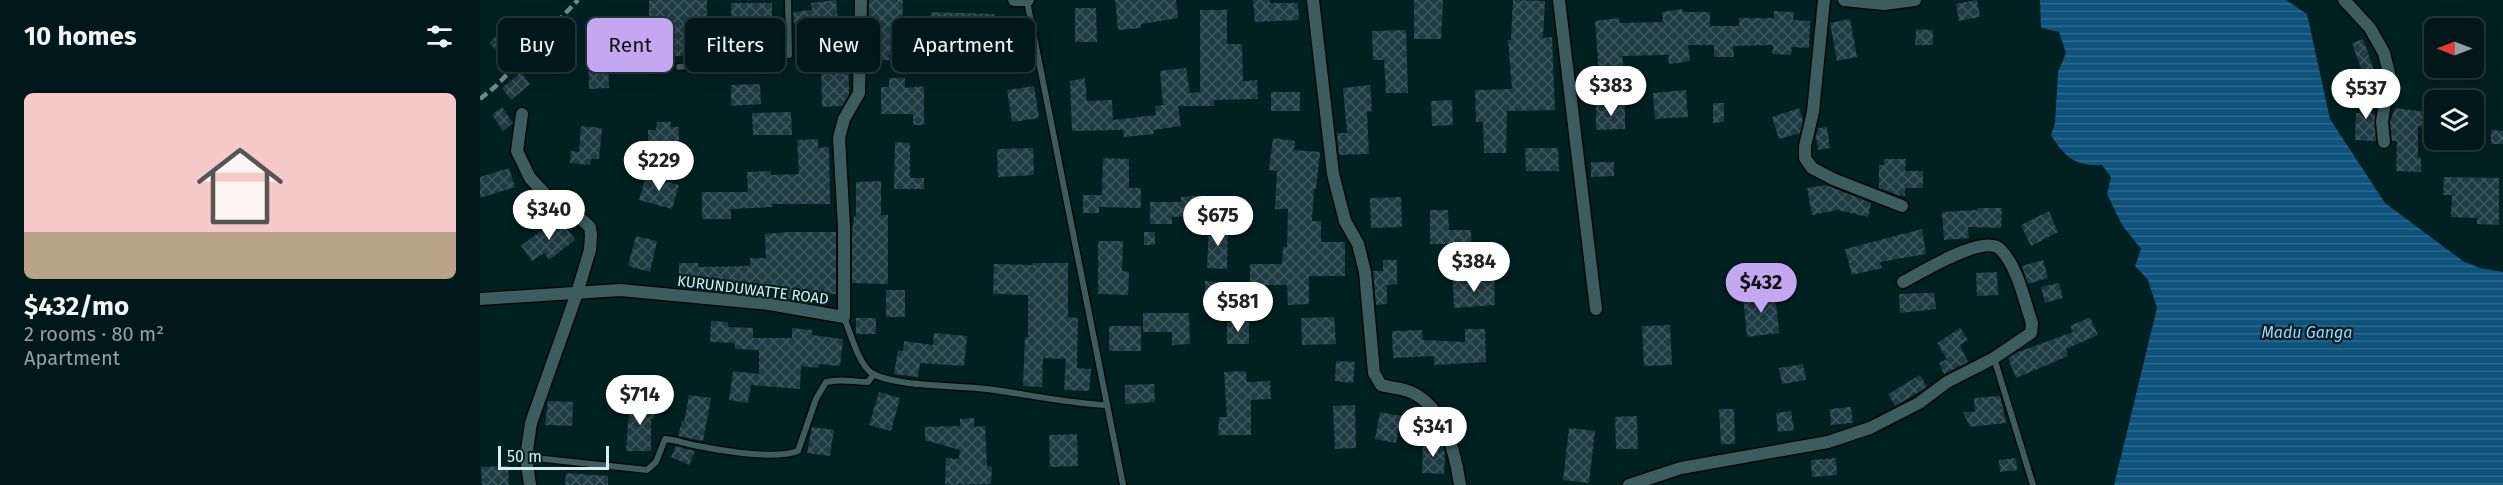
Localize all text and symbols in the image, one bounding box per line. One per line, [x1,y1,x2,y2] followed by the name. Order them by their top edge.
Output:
[498,18,575,72] chip: Buy
[587,18,673,72] chip: Rent
[685,18,785,72] chip: Filters
[797,18,880,72] chip: New
[892,18,1035,72] chip: Apartment
[2424,18,2484,78] north arrow
[2424,18,2484,150] map controls
[423,20,456,53] icon: filters
[24,21,137,52] text: 10 homes
[1575,66,1647,117] pin: $383
[2330,69,2402,120] pin: $537
[1589,73,1633,97] text: $383
[2345,76,2387,100] text: $537
[2424,90,2484,150] button: layers
[186,132,294,240] icon: home
[623,141,695,192] pin: $229
[638,148,680,172] text: $229
[513,190,585,241] pin: $340
[1182,196,1254,247] pin: $675
[527,197,571,221] text: $340
[1197,203,1239,227] text: $675
[1438,242,1510,293] pin: $384
[1452,249,1496,273] text: $384
[1725,263,1797,314] pin: $432
[1740,270,1782,294] text: $432
[676,272,830,308] street label: KURUNDUWATTE ROAD
[1202,282,1274,333] pin: $581
[1217,289,1259,313] text: $581
[24,291,129,322] text: $432/mo
[24,322,164,346] text: 2 rooms · 80 m²
[2262,323,2352,342] water label: Madu Ganga
[24,346,120,370] text: Apartment
[604,375,676,426] pin: $714
[620,382,660,406] text: $714
[1397,407,1469,458] pin: $341
[1413,414,1453,438] text: $341
[498,443,609,470] scale bar
[507,447,542,466] text: 50 m

